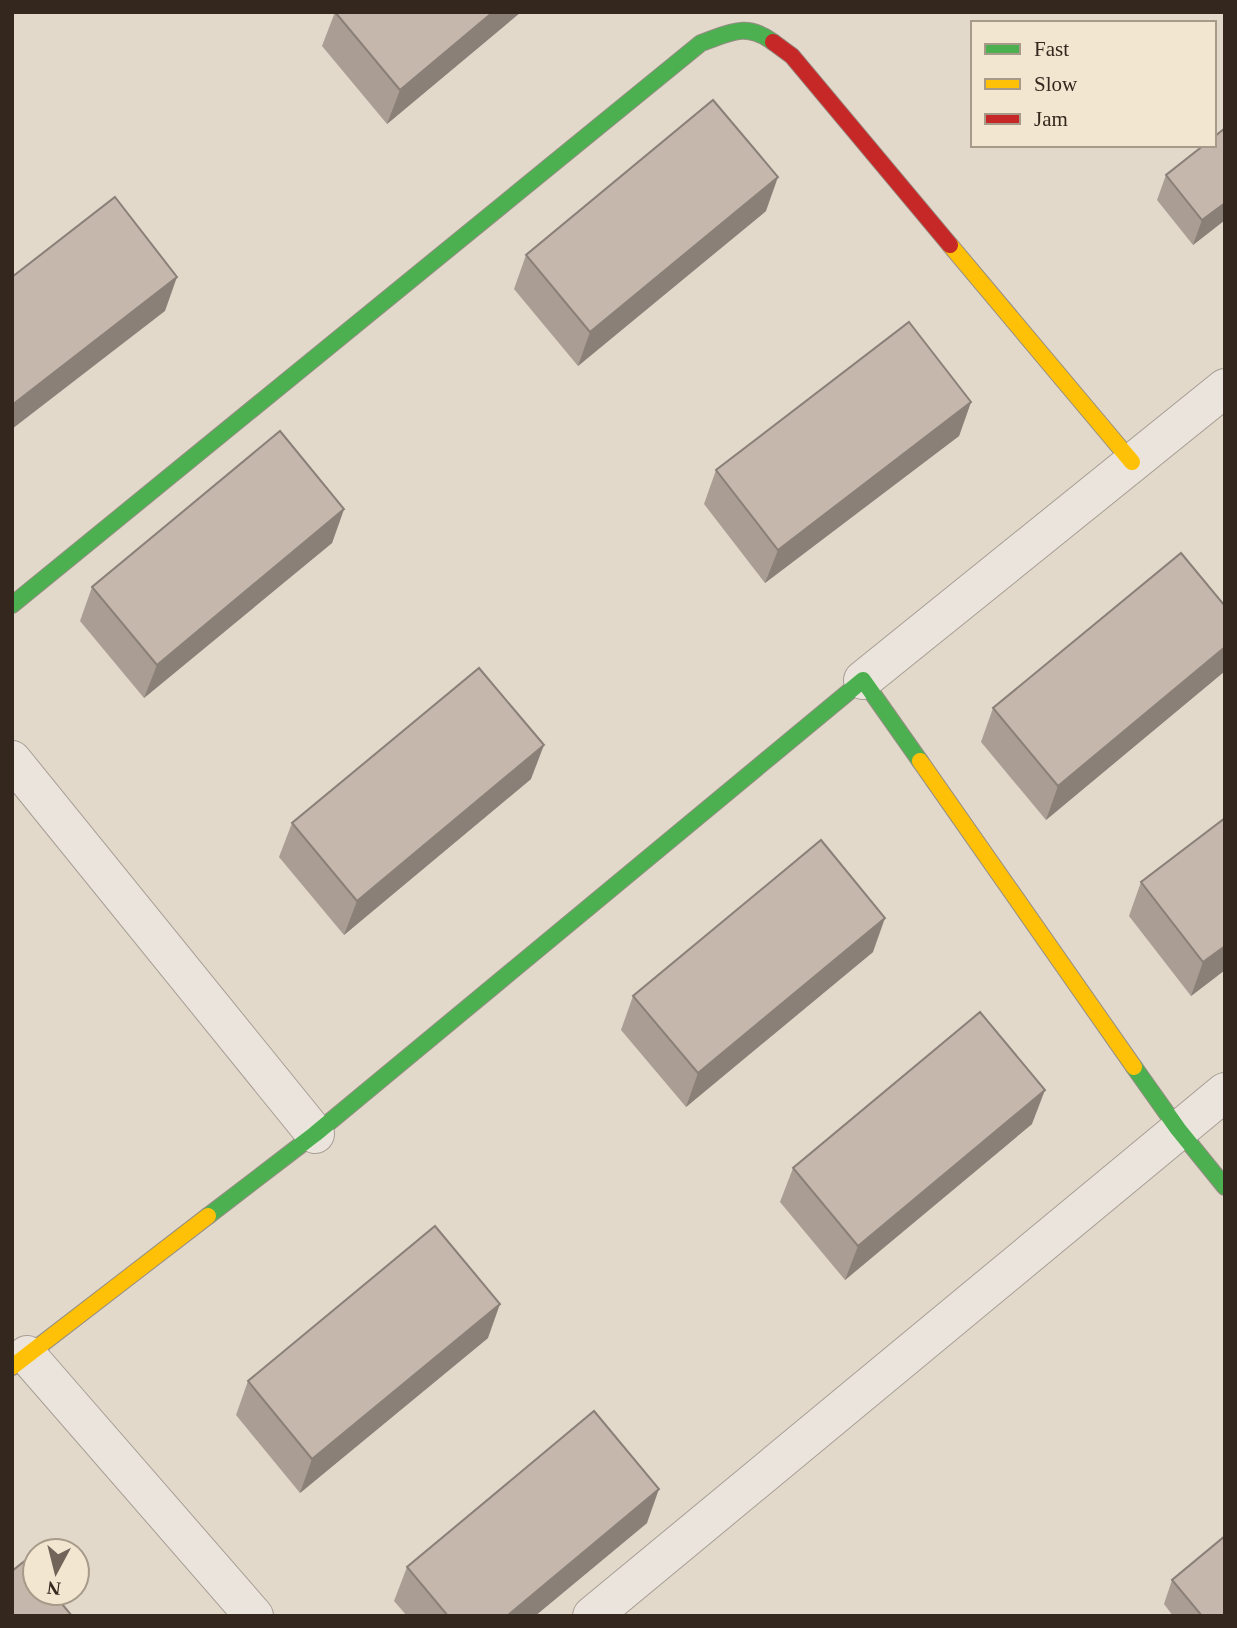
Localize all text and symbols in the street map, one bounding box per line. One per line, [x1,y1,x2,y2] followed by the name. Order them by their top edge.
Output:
[971,21,1216,147] legend
[1034,37,1069,61] text: Fast
[1034,72,1078,96] text: Slow
[1034,107,1068,131] text: Jam
[21,1537,91,1607] north arrow
[46,1577,62,1600] text: N

